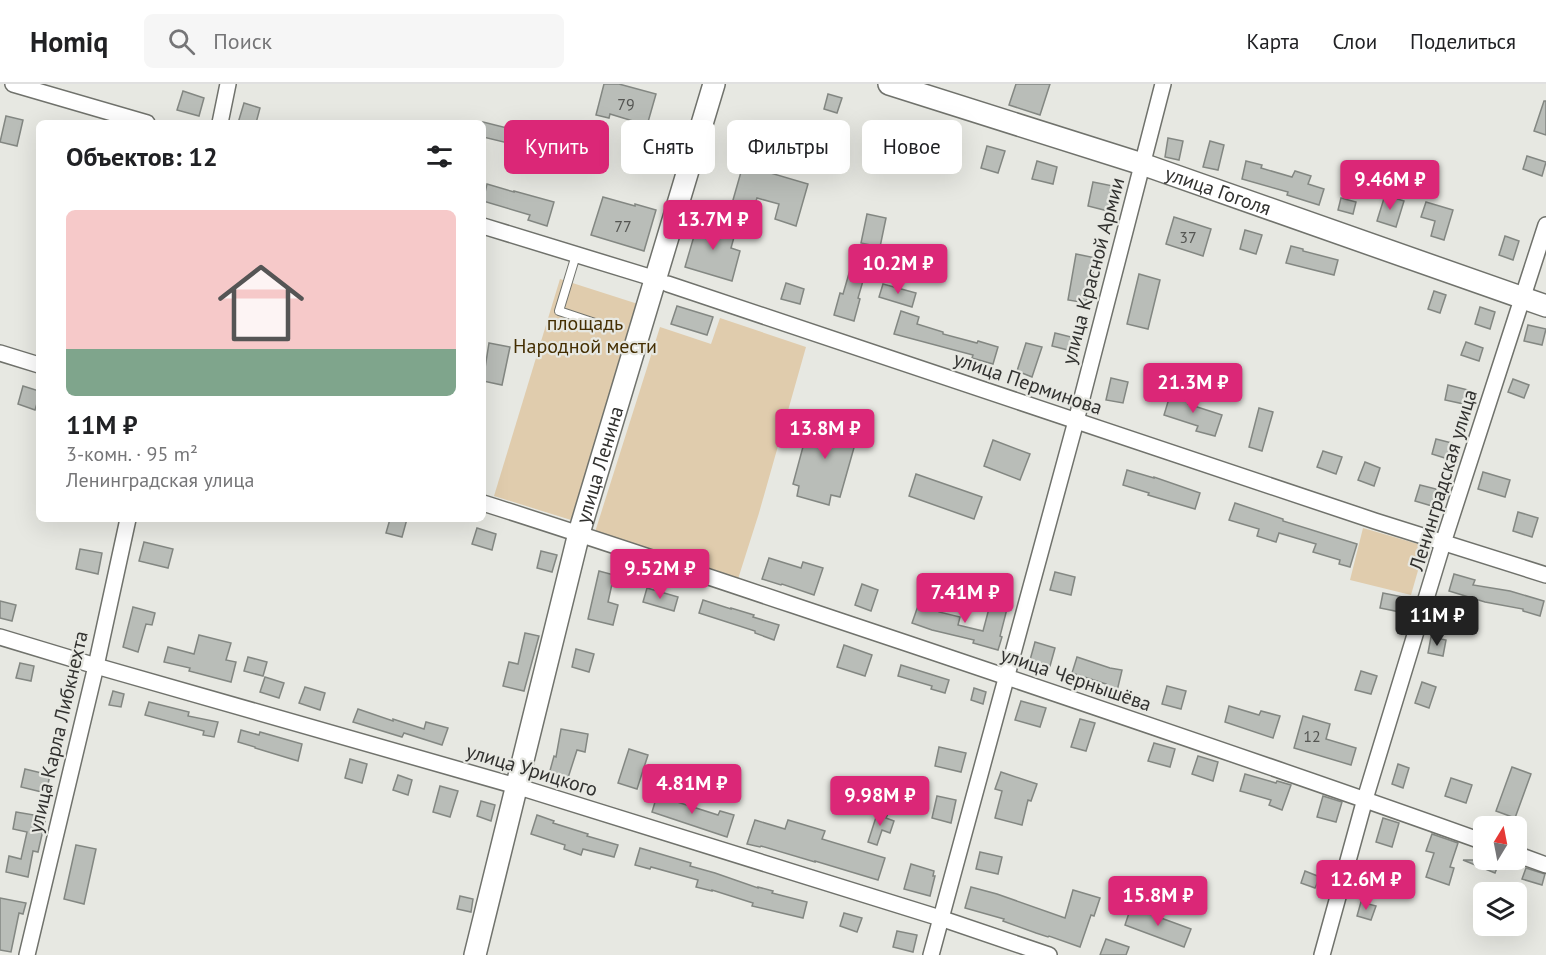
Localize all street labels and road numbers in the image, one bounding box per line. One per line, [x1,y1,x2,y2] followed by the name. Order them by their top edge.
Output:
[1161,160,1275,221] street label: улица Гоголя
[1056,175,1130,367] street label: улица Красной Армии
[950,345,1106,421] street label: улица Перминова
[1403,386,1483,575] street label: Ленинградская улица
[570,403,629,526] street label: улица Ленина
[22,628,94,836] street label: улица Карла Либкнехта
[997,641,1155,717] street label: улица Чернышёва
[463,738,601,802] street label: улица Урицкого

